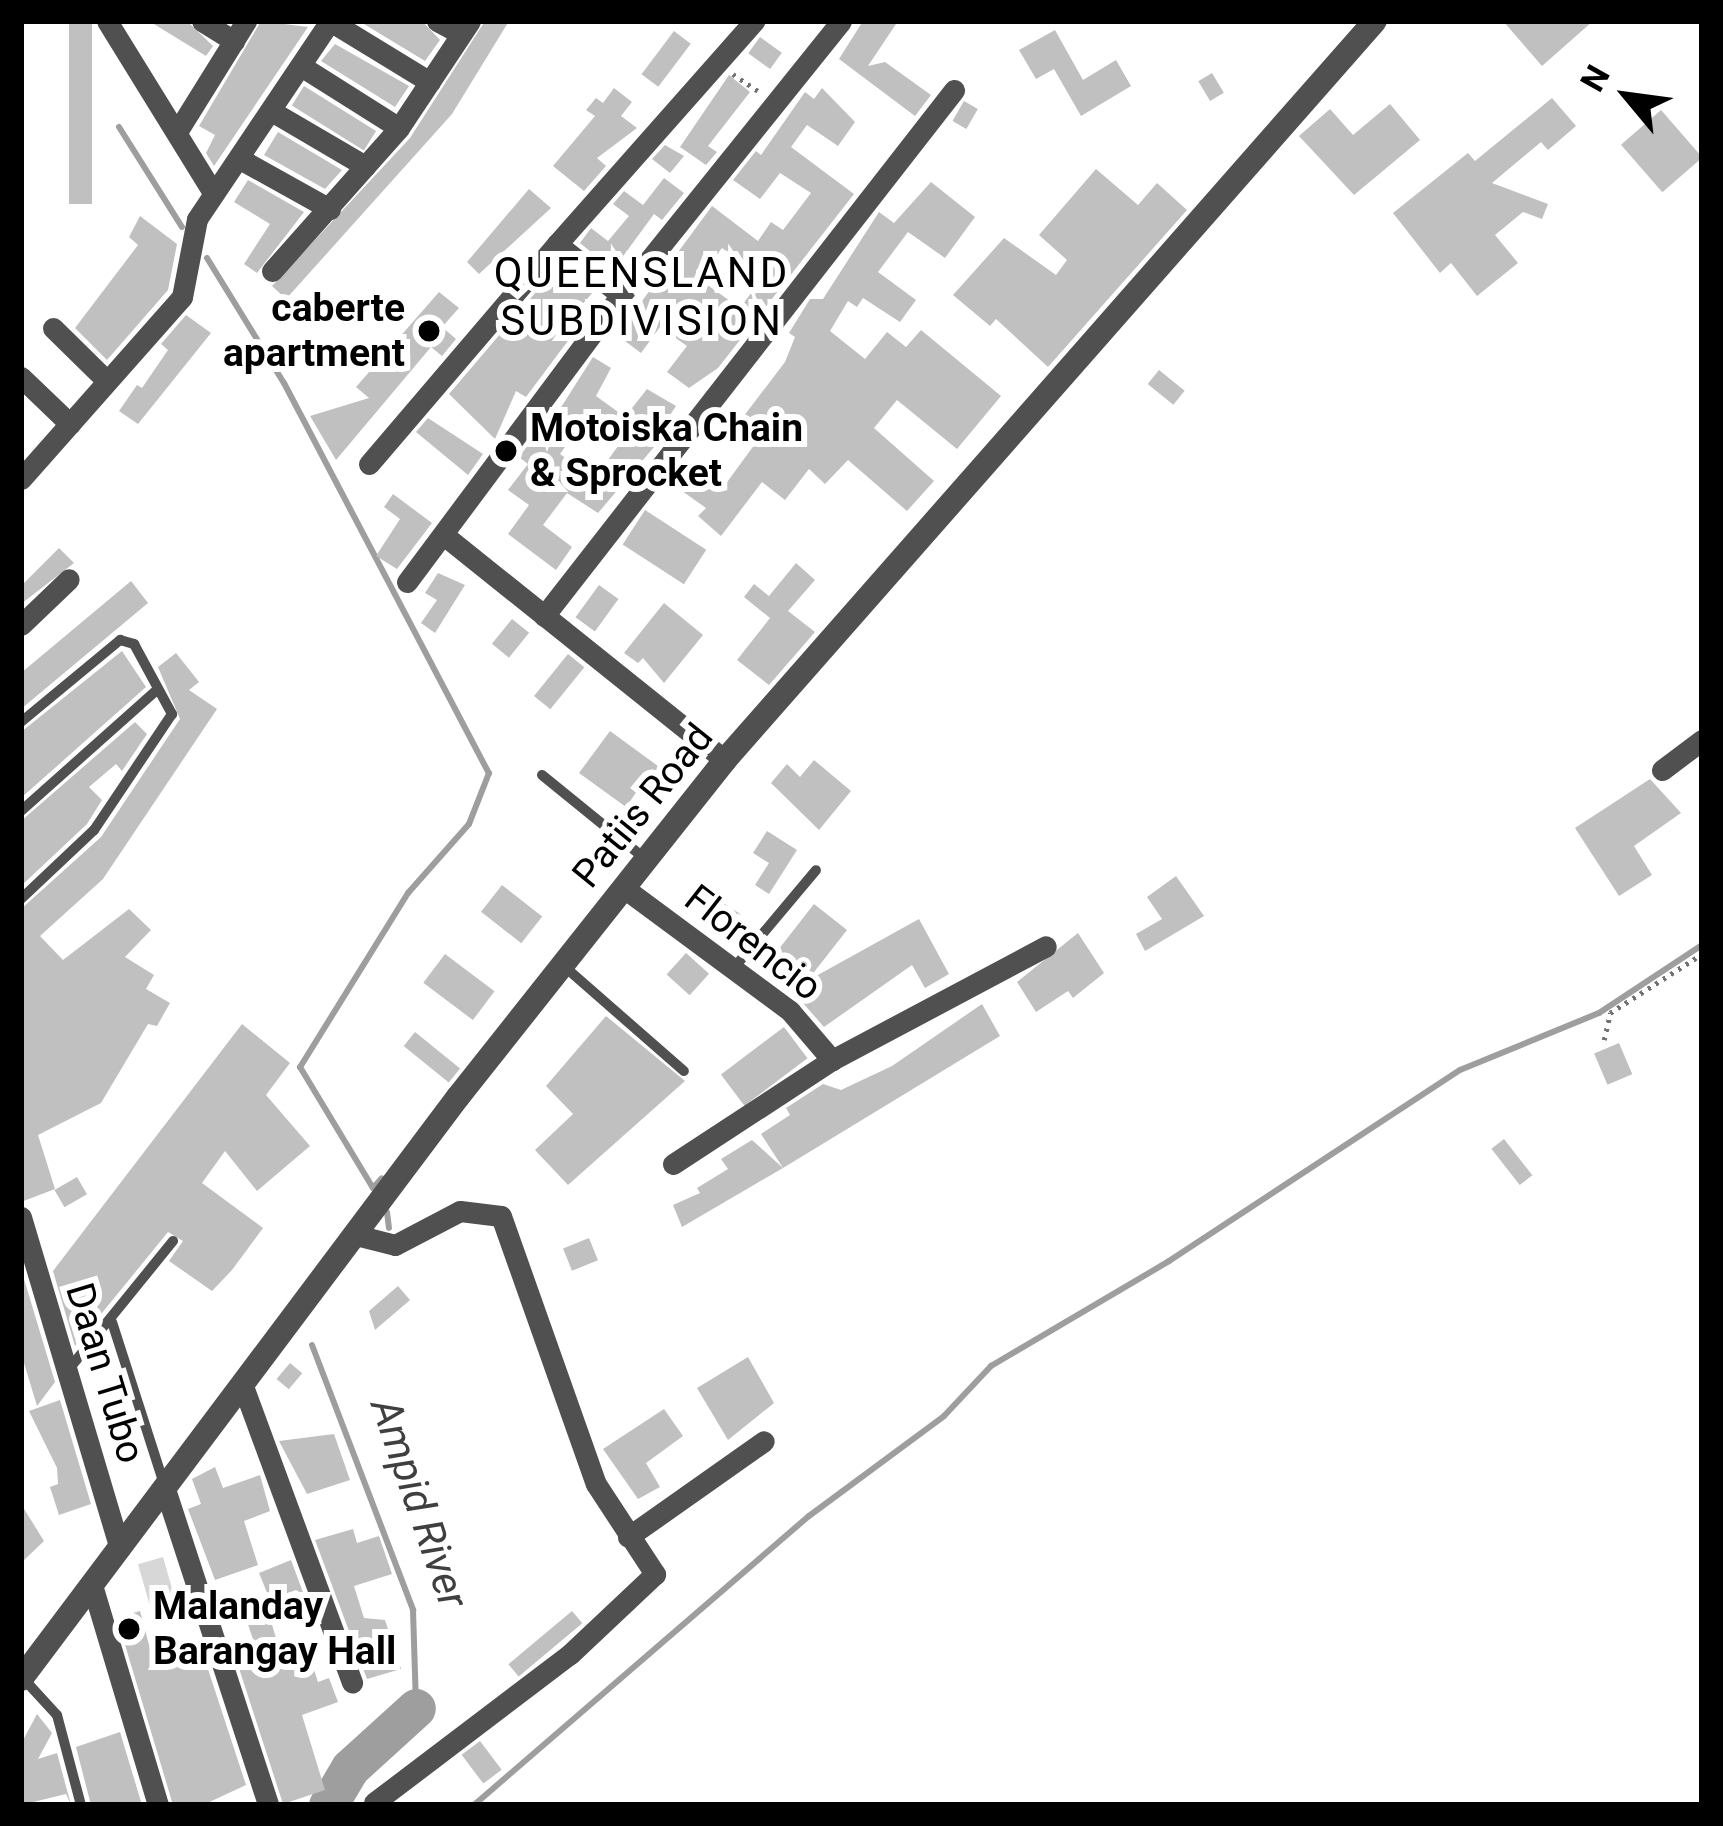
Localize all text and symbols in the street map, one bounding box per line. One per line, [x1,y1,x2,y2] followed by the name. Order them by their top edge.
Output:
[1567,36,1687,156] north arrow
[1572,59,1618,98] text: N
[494,248,790,346] district label: QUEENSLAND SUBDIVISION
[223,286,405,377] place label: caberte apartment
[416,318,442,344] marker: caberte apartment
[530,406,803,497] place label: Motoiska Chain & Sprocket
[493,438,519,464] marker: Motoiska Chain & Sprocket
[563,715,723,897] street label: Patiis Road
[675,875,831,1011] street label: Florencio
[55,1277,155,1469] street label: Daan Tubo
[360,1392,478,1614] water label: Ampid River
[153,1584,396,1675] place label: Malanday Barangay Hall
[116,1616,142,1642] marker: Malanday Barangay Hall

